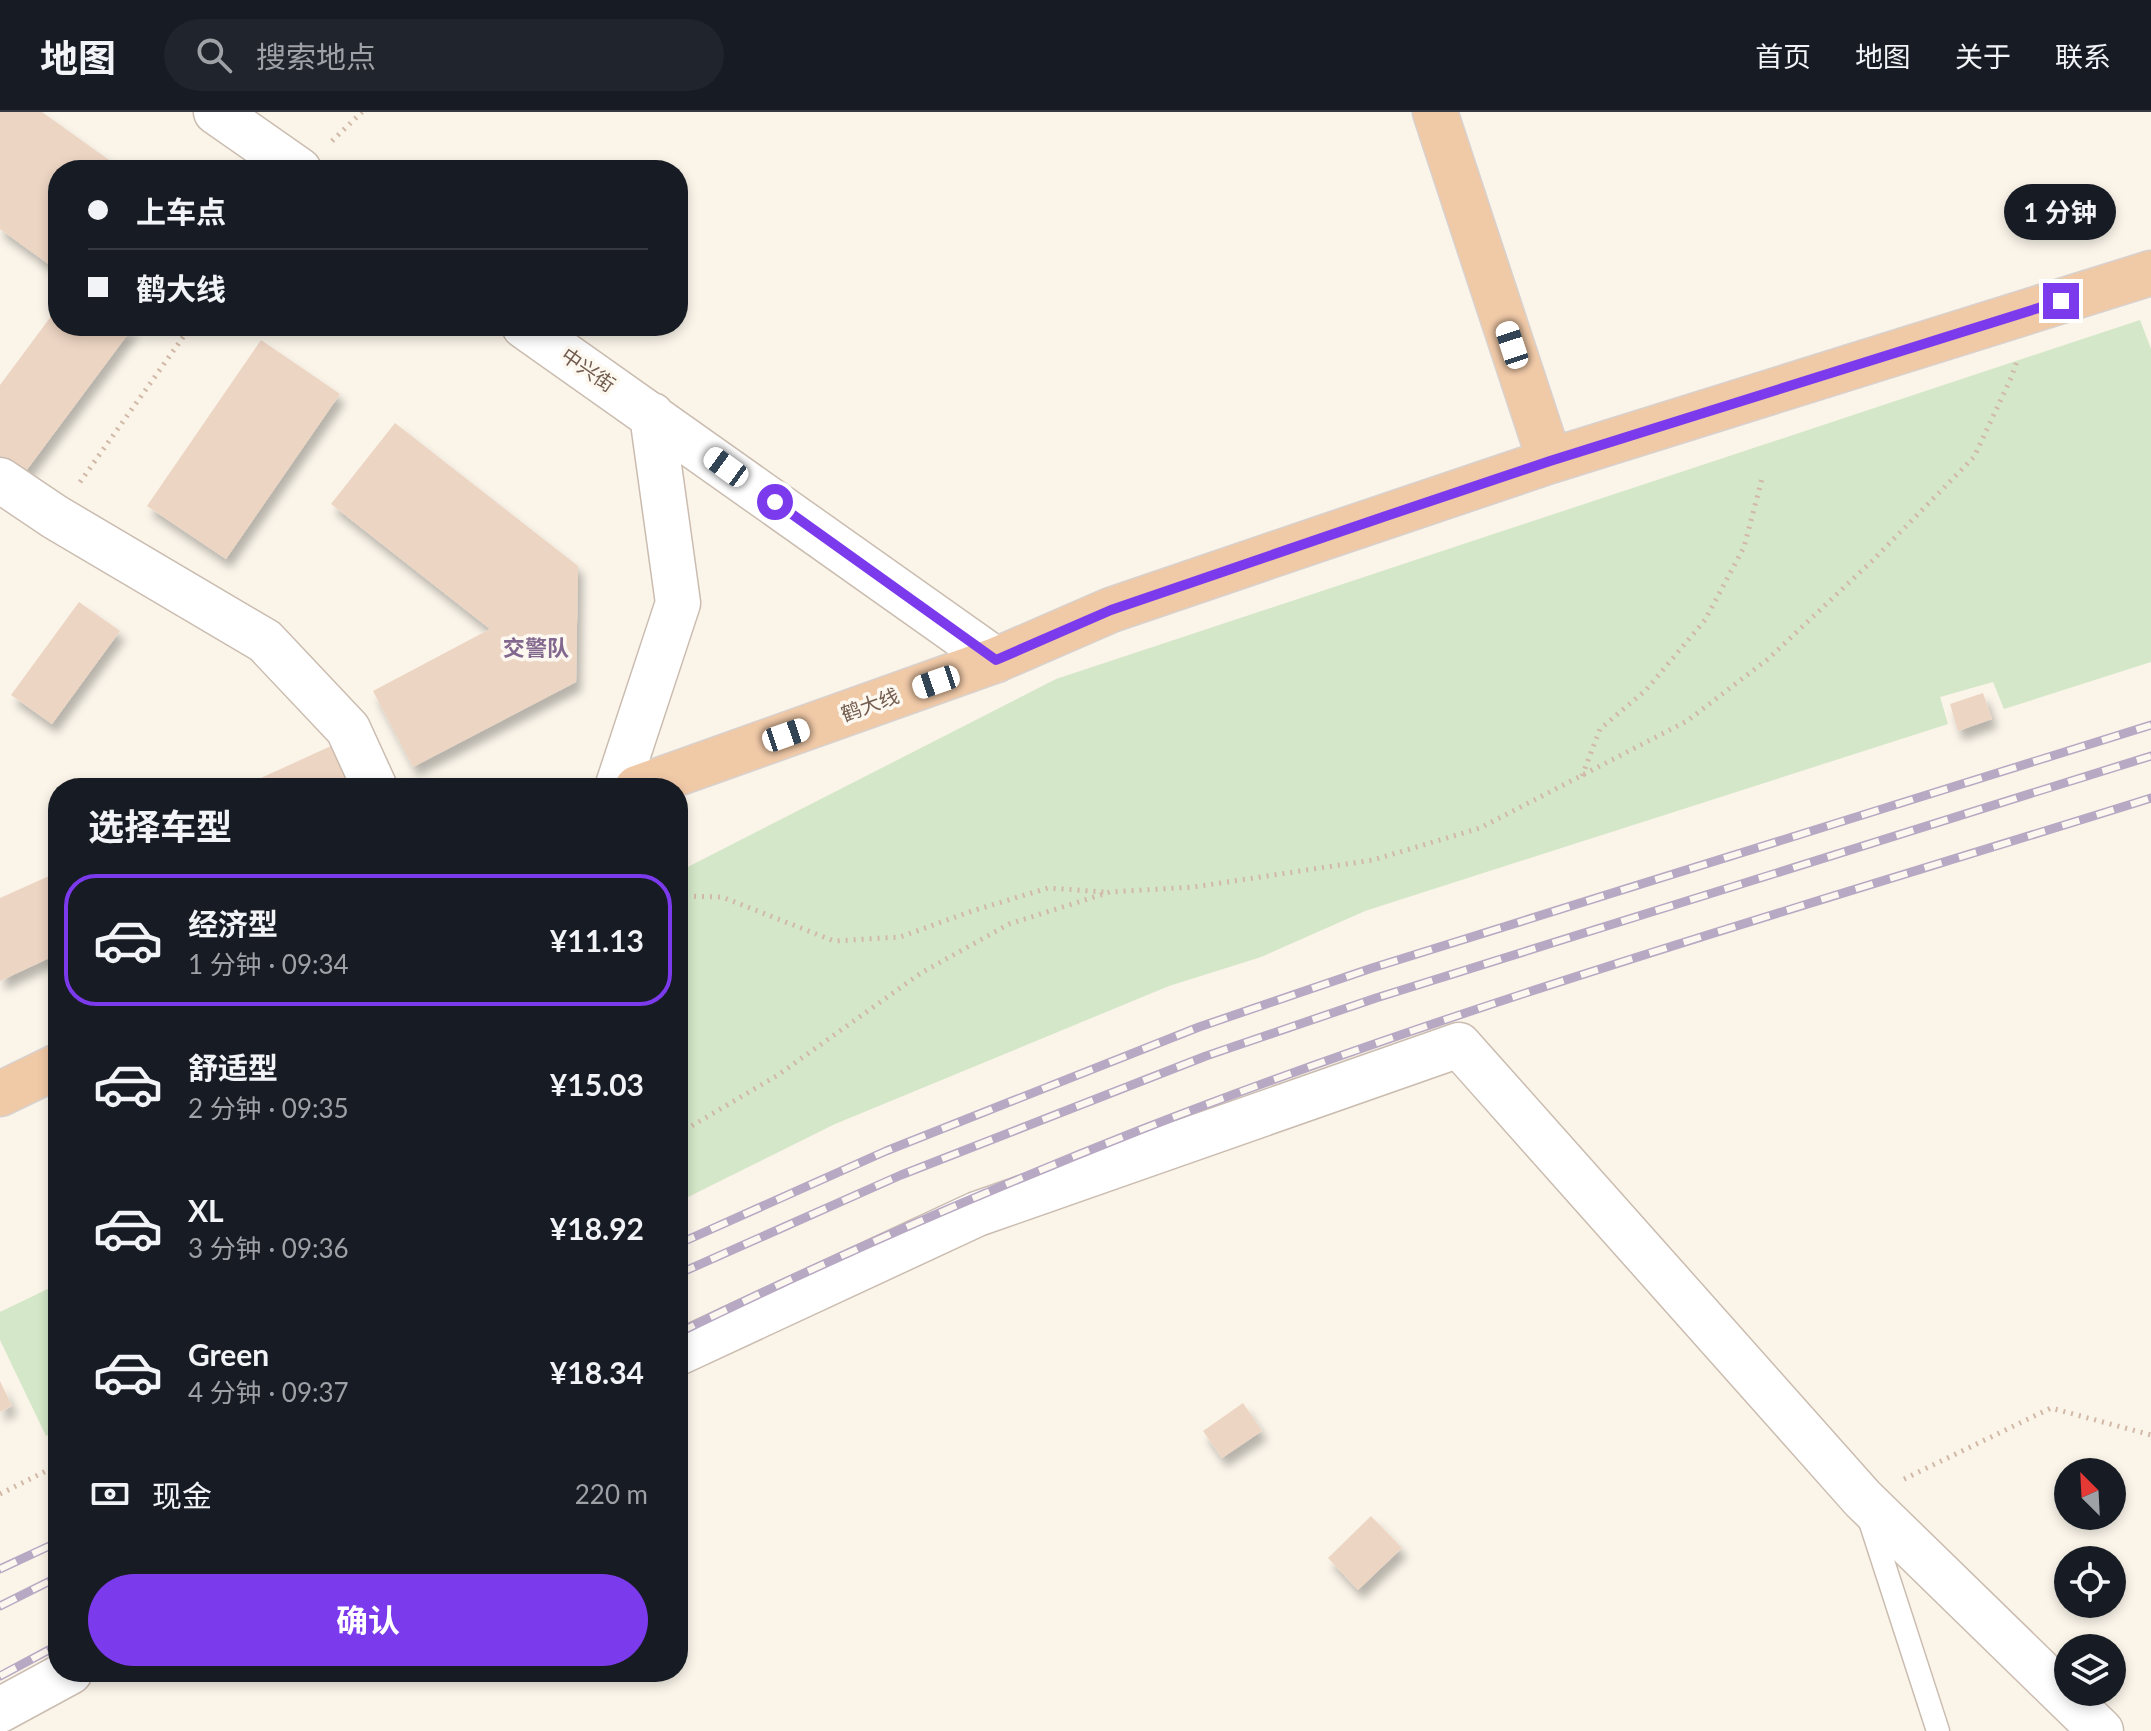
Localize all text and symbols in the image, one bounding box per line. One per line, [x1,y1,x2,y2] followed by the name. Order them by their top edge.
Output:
[164,19,724,91] search box
[192,33,236,77] icon: search
[40,34,116,80] text: 地图
[256,38,376,74] text: 搜索地点
[1755,39,1811,73] text: 首页
[1855,39,1911,73] text: 地图
[1955,39,2011,73] text: 关于
[2055,39,2111,73] text: 联系
[2005,185,2117,241] callout: 1 分钟
[136,193,226,229] text: 上车点
[2023,196,2097,228] text: 1 分钟
[136,270,226,306] text: 鹤大线
[2043,283,2079,319] route end
[1493,318,1531,372] car
[557,342,620,396] street label: 中兴街
[700,443,752,491] car
[757,484,793,520] route start
[503,634,569,661] district label: 交警队
[909,663,963,701] car
[837,683,902,726] street label: 鹤大线
[759,716,813,754] car
[88,804,232,848] text: 选择车型
[92,904,164,976] icon: car
[188,905,278,941] text: 经济型
[550,922,644,958] text: ¥11.13
[188,948,349,980] text: 1 分钟 · 09:34
[92,1048,164,1120] icon: car
[188,1049,278,1085] text: 舒适型
[550,1066,644,1102] text: ¥15.03
[188,1092,349,1124] text: 2 分钟 · 09:35
[92,1192,164,1264] icon: car
[188,1192,224,1228] text: XL
[550,1210,644,1246] text: ¥18.92
[188,1232,349,1264] text: 3 分钟 · 09:36
[92,1336,164,1408] icon: car
[188,1336,269,1372] text: Green
[550,1354,644,1390] text: ¥18.34
[188,1376,349,1408] text: 4 分钟 · 09:37
[2054,1458,2126,1530] north arrow
[2054,1458,2126,1706] map controls
[88,1472,132,1516] icon: cash
[152,1477,212,1513] text: 现金
[575,1478,648,1510] text: 220 m
[2054,1546,2126,1618] button: locate
[88,1574,648,1666] button: 确认
[2054,1634,2126,1706] button: layers

